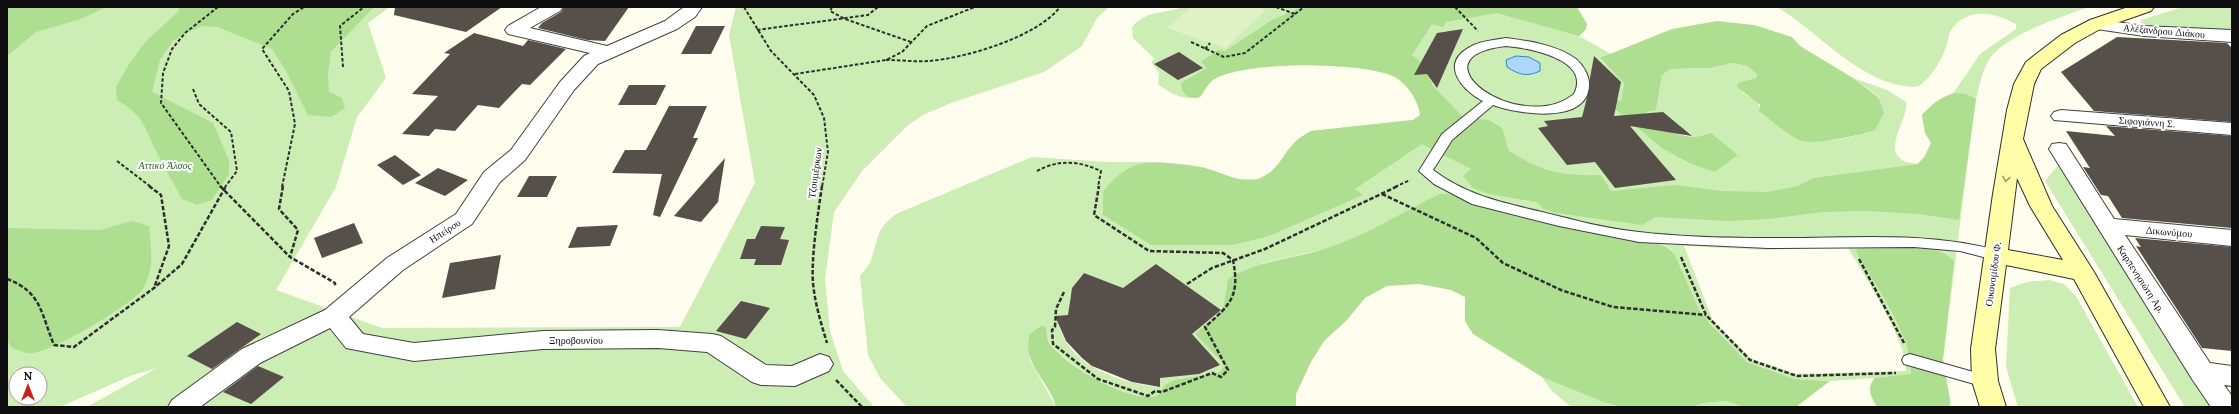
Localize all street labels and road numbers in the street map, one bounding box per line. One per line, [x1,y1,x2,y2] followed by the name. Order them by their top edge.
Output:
[2123,21,2205,41] street label: Αλέξανδρου Διάκου
[2118,114,2176,130] street label: Σιφογιάννη Σ.
[805,146,825,199] street label: Τζουμέρκων
[427,216,463,246] street label: Ηπείρου
[2145,223,2193,241] street label: Δικωνύμου
[1982,241,2004,307] street label: Οικονομίδου Φ.
[2114,243,2168,315] street label: Καρπενησιώτη Αρ.
[549,334,603,347] street label: Ξηροβουνίου

